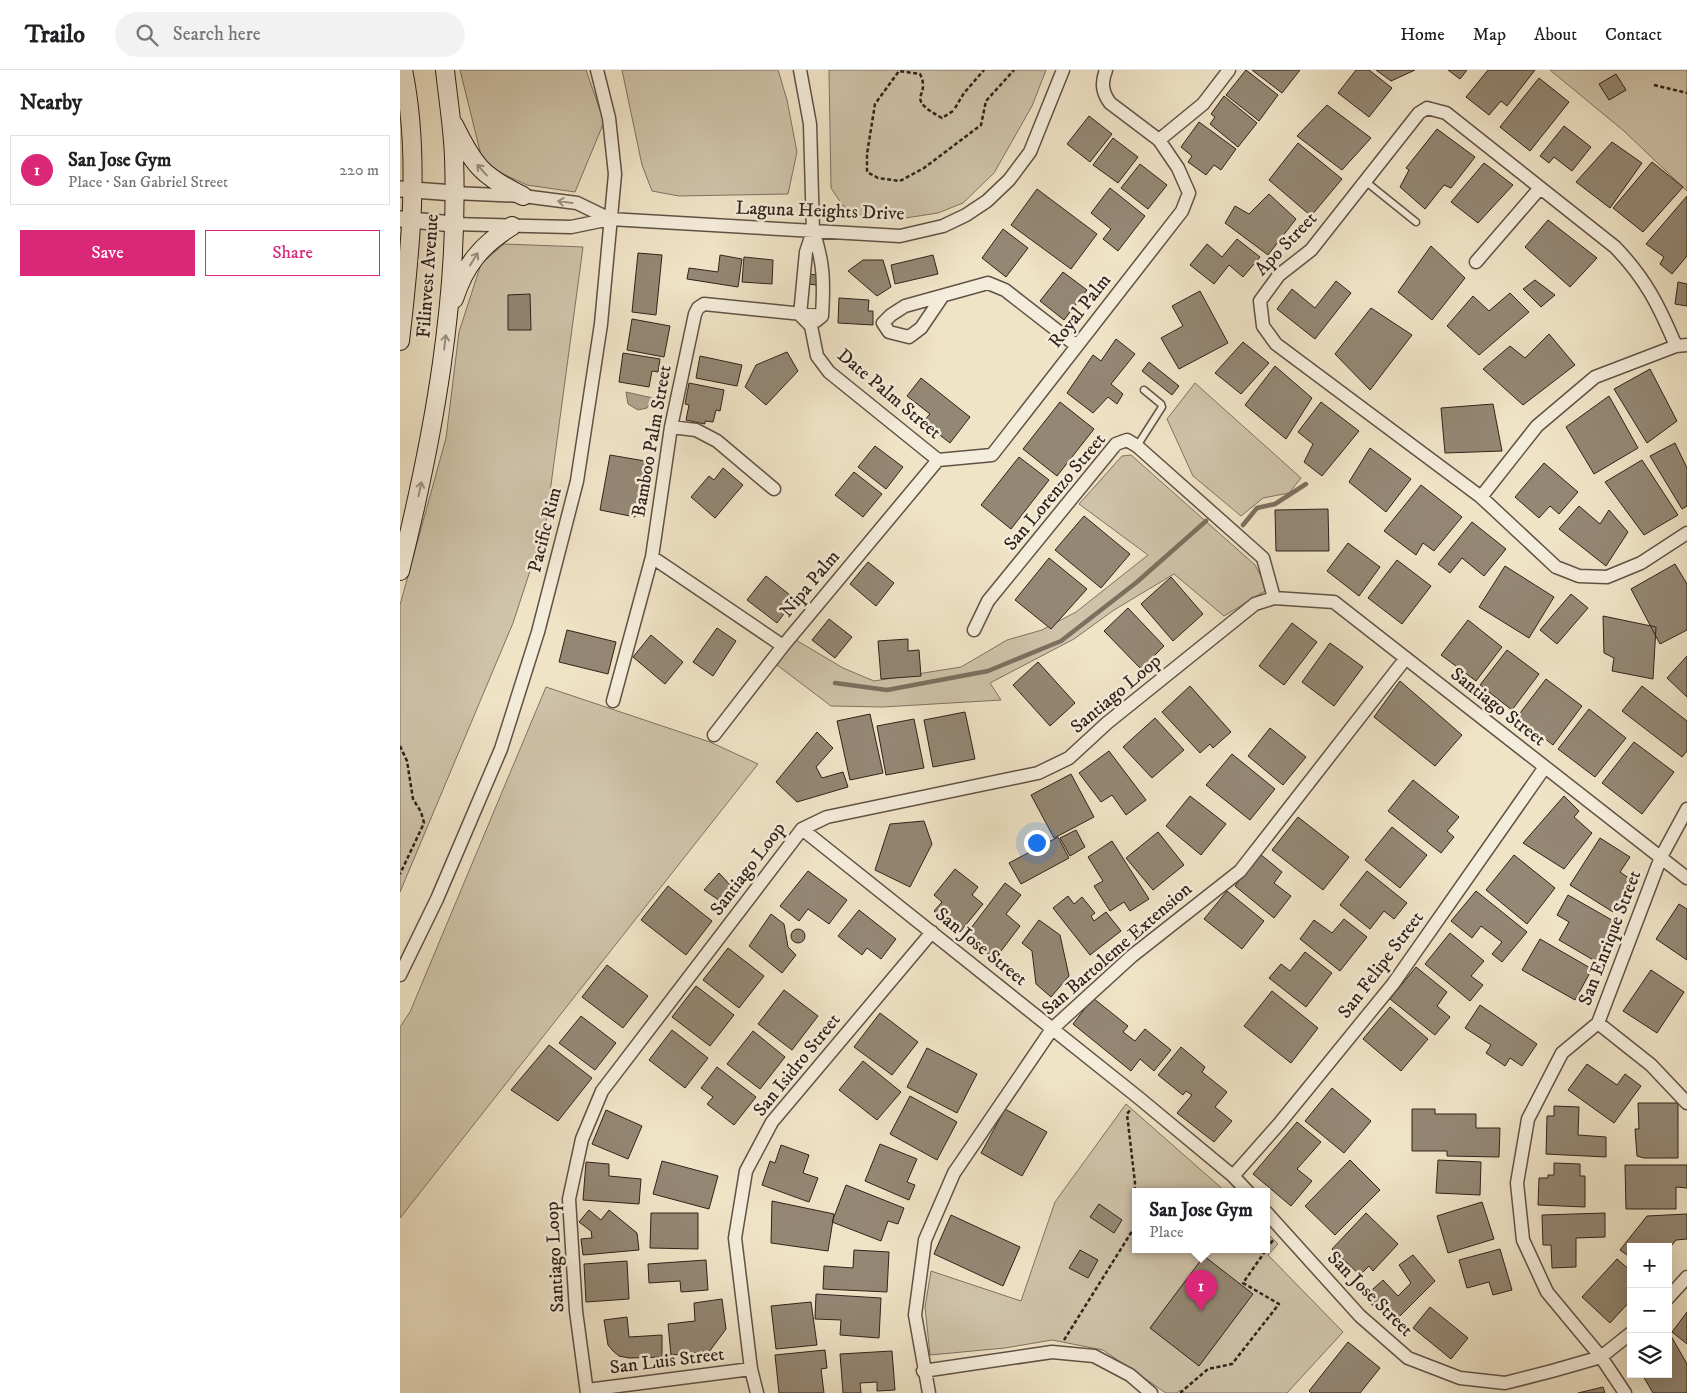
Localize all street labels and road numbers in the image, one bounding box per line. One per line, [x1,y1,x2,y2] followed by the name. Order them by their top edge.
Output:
[735,197,905,225] street label: Laguna Heights Drive
[1250,207,1322,281] street label: Apo Street
[412,213,444,339] street label: Filinvest Avenue
[1044,269,1116,353] street label: Royal Palm
[832,344,946,444] street label: Date Palm Street
[627,363,677,519] street label: Bamboo Palm Street
[999,429,1111,555] street label: San Lorenzo Street
[523,485,567,575] street label: Pacific Rim
[775,546,845,622] street label: Nipa Palm
[1066,649,1166,739] street label: Santiago Loop
[1446,663,1550,751] street label: Santiago Street
[705,818,791,920] street label: Santiago Loop
[1574,867,1647,1009] street label: San Enrique Street
[1037,878,1197,1020] street label: San Bartoleme Extension
[930,903,1032,991] street label: San Jose Street
[1333,907,1429,1023] street label: San Felipe Street
[748,1009,846,1121] street label: San Isidro Street
[541,1201,569,1313] street label: Santiago Loop
[1322,1246,1418,1342] street label: San Jose Street
[608,1343,726,1379] street label: San Luis Street

